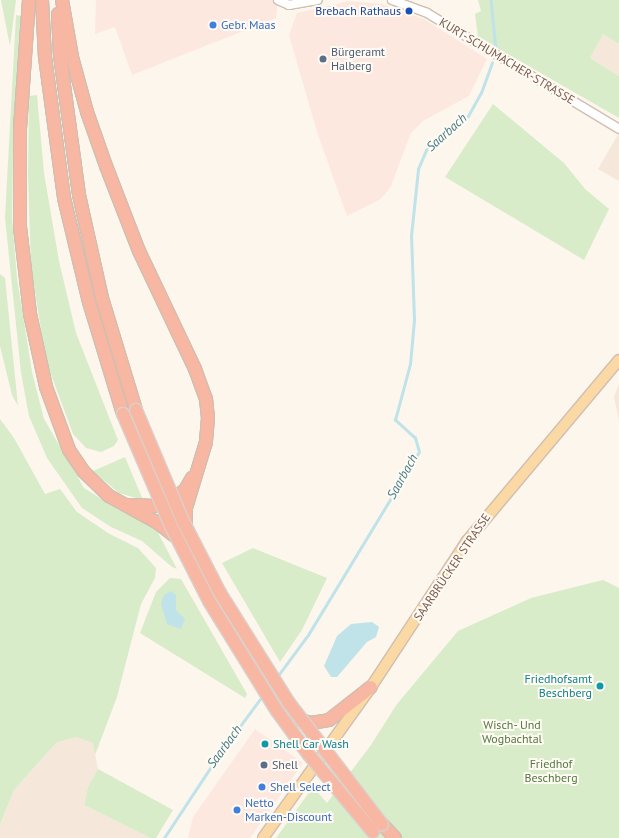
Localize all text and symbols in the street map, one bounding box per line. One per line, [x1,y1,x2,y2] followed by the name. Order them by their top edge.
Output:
[315,4,401,18] place label: Brebach Rathaus
[404,6,414,16] marker: Brebach Rathaus
[437,15,577,107] street label: KURT-SCHUMACHER-STRASSE
[221,18,276,32] place label: Gebr. Maas
[208,20,218,30] marker: Gebr. Maas
[331,45,385,73] place label: Bürgeramt Halberg
[318,54,328,64] marker: Bürgeramt Halberg
[424,111,470,155] water label: Saarbach
[384,452,422,502] water label: Saarbach
[411,511,493,623] street label: SAARBRÜCKER STRASSE
[524,672,592,700] place label: Friedhofsamt Beschberg
[595,681,605,691] marker: Friedhofsamt Beschberg
[482,718,542,746] park label: Wisch- Und Wogbachtal
[204,723,246,771] water label: Saarbach
[273,737,349,751] place label: Shell Car Wash
[260,739,270,749] marker: Shell Car Wash
[524,757,578,785] park label: Friedhof Beschberg
[272,758,298,772] place label: Shell
[259,760,269,770] marker: Shell
[270,780,331,794] place label: Shell Select
[257,782,267,792] marker: Shell Select
[245,796,332,824] place label: Netto Marken-Discount
[232,805,242,815] marker: Netto Marken-Discount

